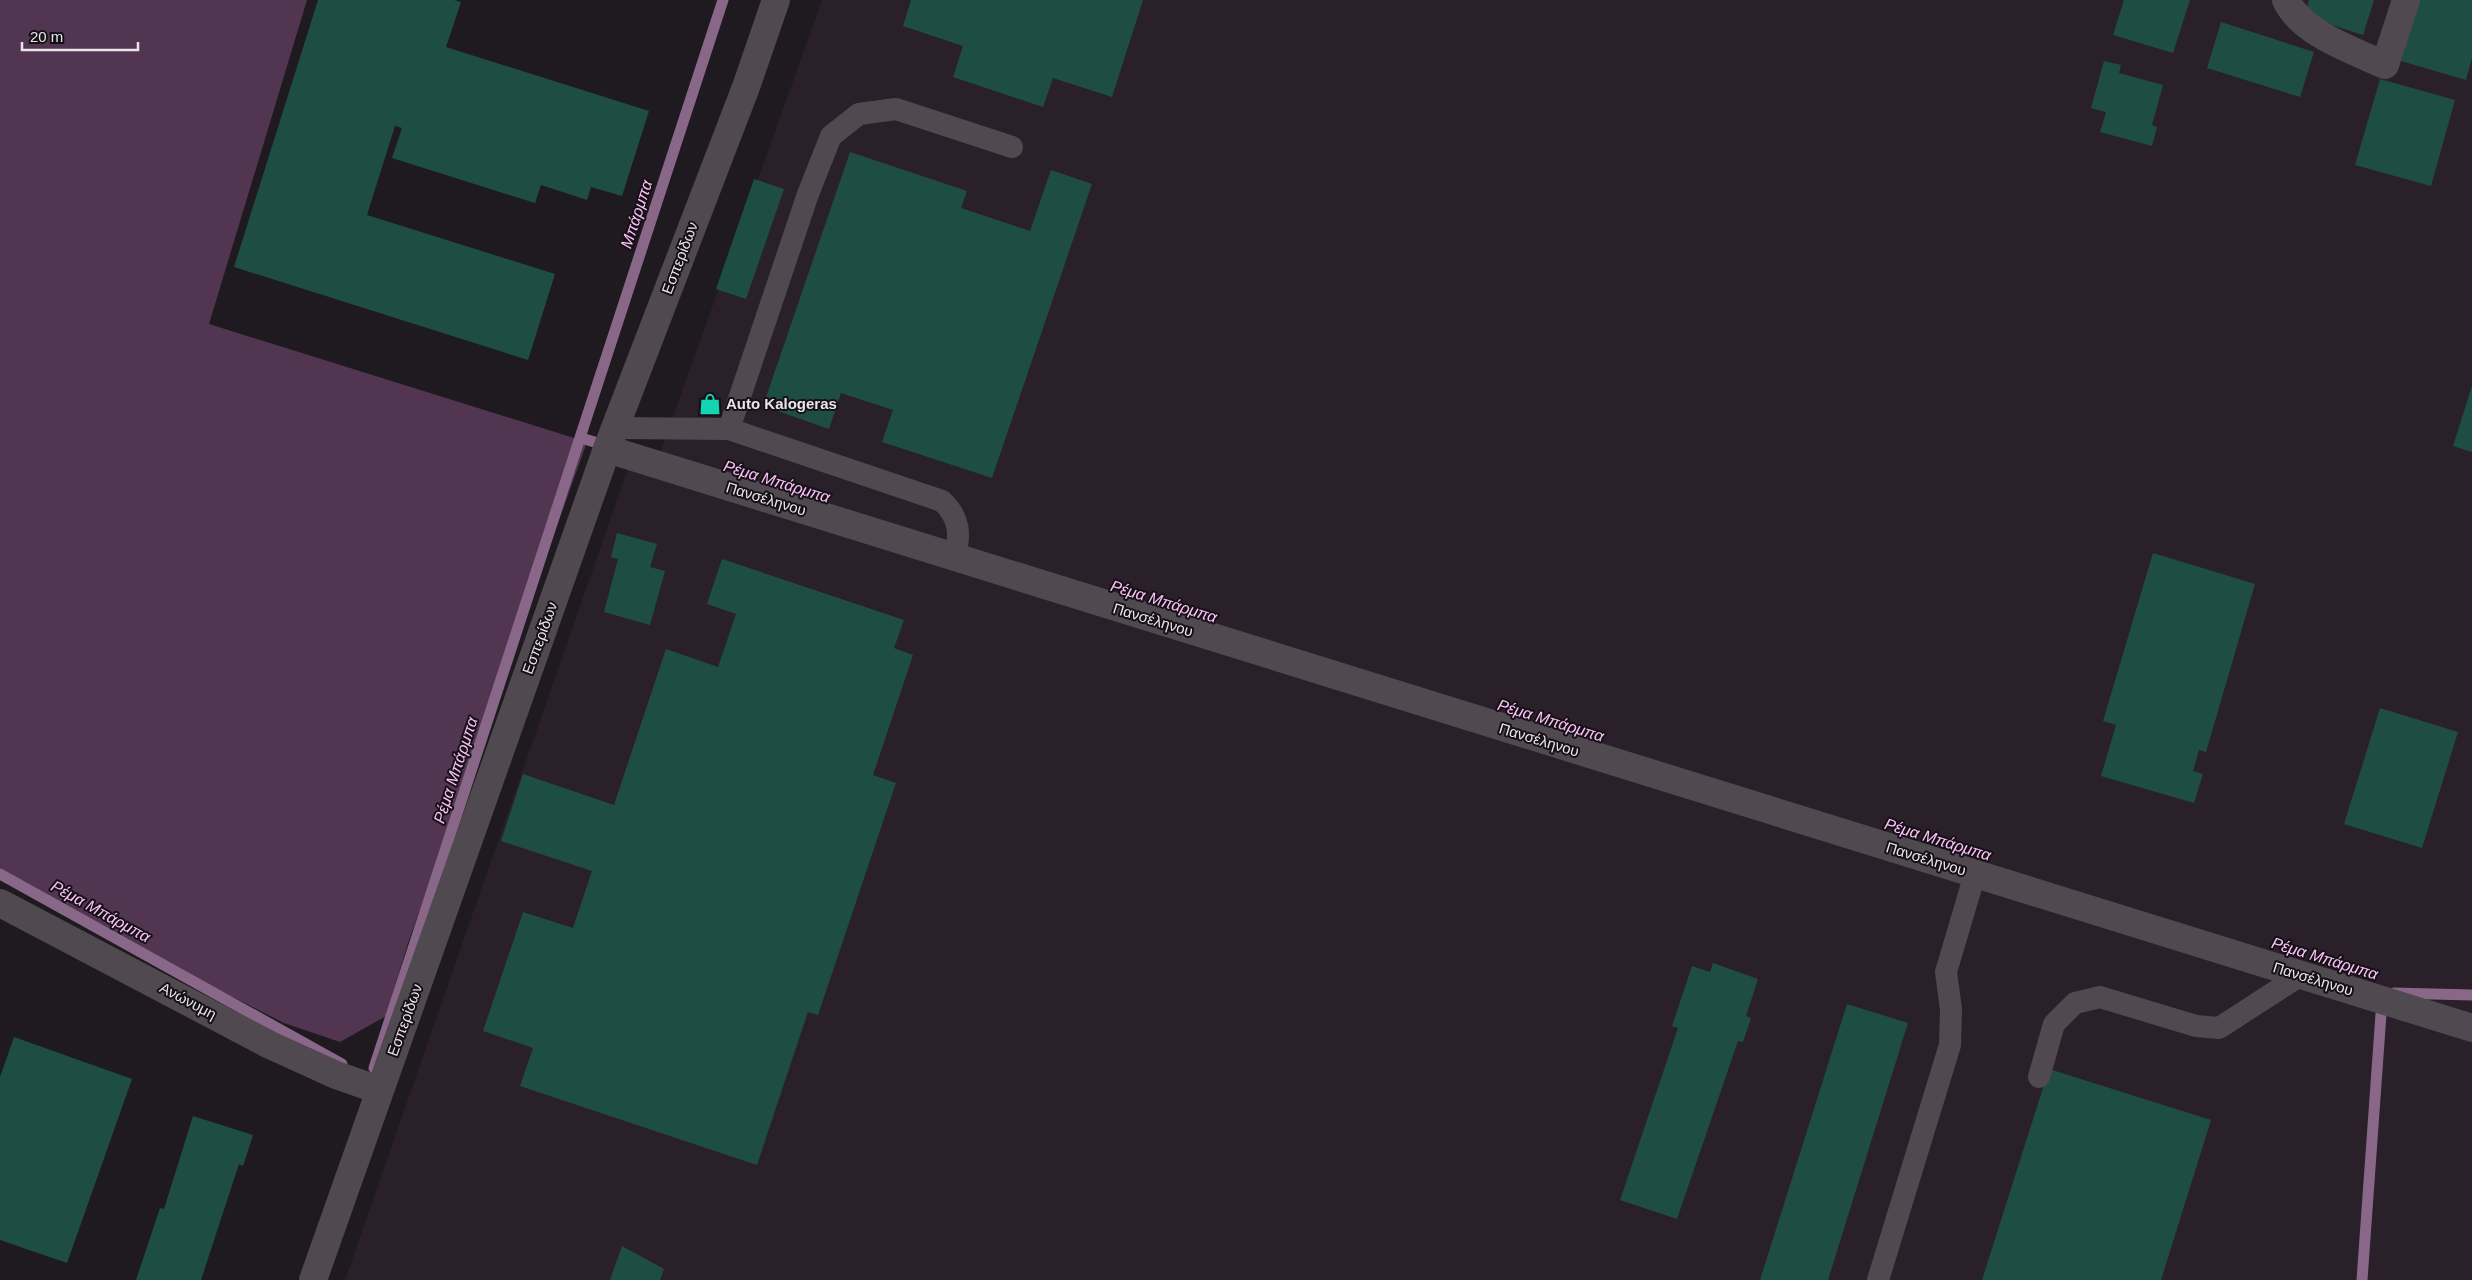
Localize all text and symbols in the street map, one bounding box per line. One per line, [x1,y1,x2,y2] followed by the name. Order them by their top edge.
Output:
[22,20,139,52] scale bar
[30,28,63,45] text: 20 m
[617,177,656,250] water label: Μπάρμπα
[658,219,701,296] street label: Εσπερίδων
[697,391,723,417] shop icon: Auto Kalogeras
[726,395,837,412] place label: Auto Kalogeras
[722,457,833,506] water label: Ρέμα Μπάρμπα
[724,478,808,519] street label: Πανσέληνου
[1109,577,1220,626] water label: Ρέμα Μπάρμπα
[519,599,560,676] street label: Εσπερίδων
[1111,599,1195,640] street label: Πανσέληνου
[1496,696,1607,745] water label: Ρέμα Μπάρμπα
[430,714,481,825] water label: Ρέμα Μπάρμπα
[1497,719,1581,760] street label: Πανσέληνου
[1883,815,1994,864] water label: Ρέμα Μπάρμπα
[1884,838,1968,879] street label: Πανσέληνου
[48,877,154,946] water label: Ρέμα Μπάρμπα
[2270,934,2381,983] water label: Ρέμα Μπάρμπα
[2271,958,2355,999] street label: Πανσέληνου
[157,979,219,1023] street label: Ανώνυμη
[384,981,425,1058] street label: Εσπερίδων

